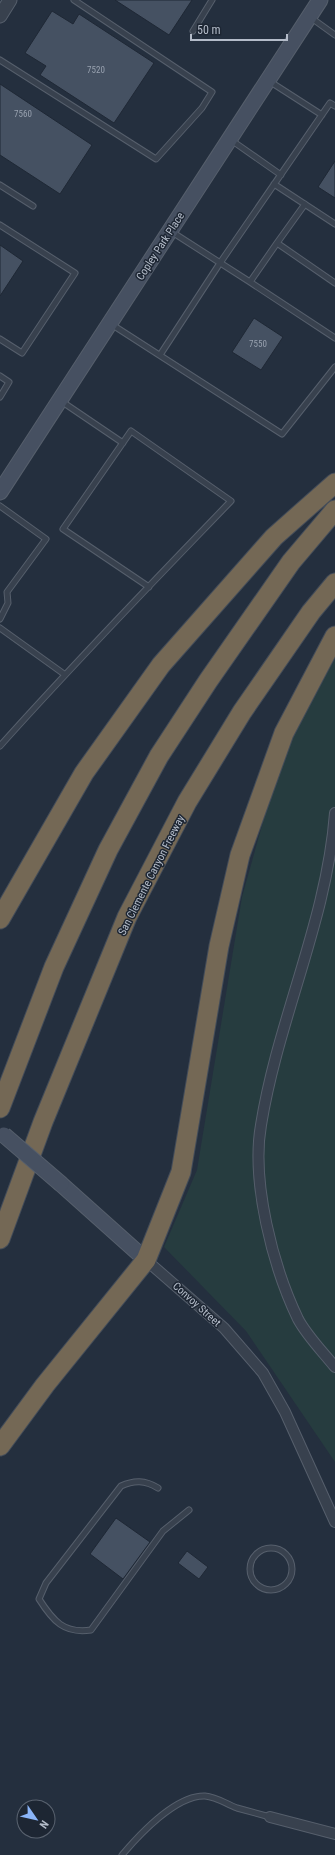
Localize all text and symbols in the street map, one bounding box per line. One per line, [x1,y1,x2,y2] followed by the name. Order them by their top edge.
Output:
[191,16,287,42] scale bar
[197,23,221,37] text: 50 m
[87,65,105,75] house number: 7520
[14,109,32,119] house number: 7560
[134,210,187,283] street label: Copley Park Place
[249,339,267,349] house number: 7550
[116,813,188,937] street label: San Clemente Canyon Freeway
[170,1279,223,1329] street label: Convoy Street
[16,1799,56,1839] north arrow
[36,1818,51,1831] text: N

